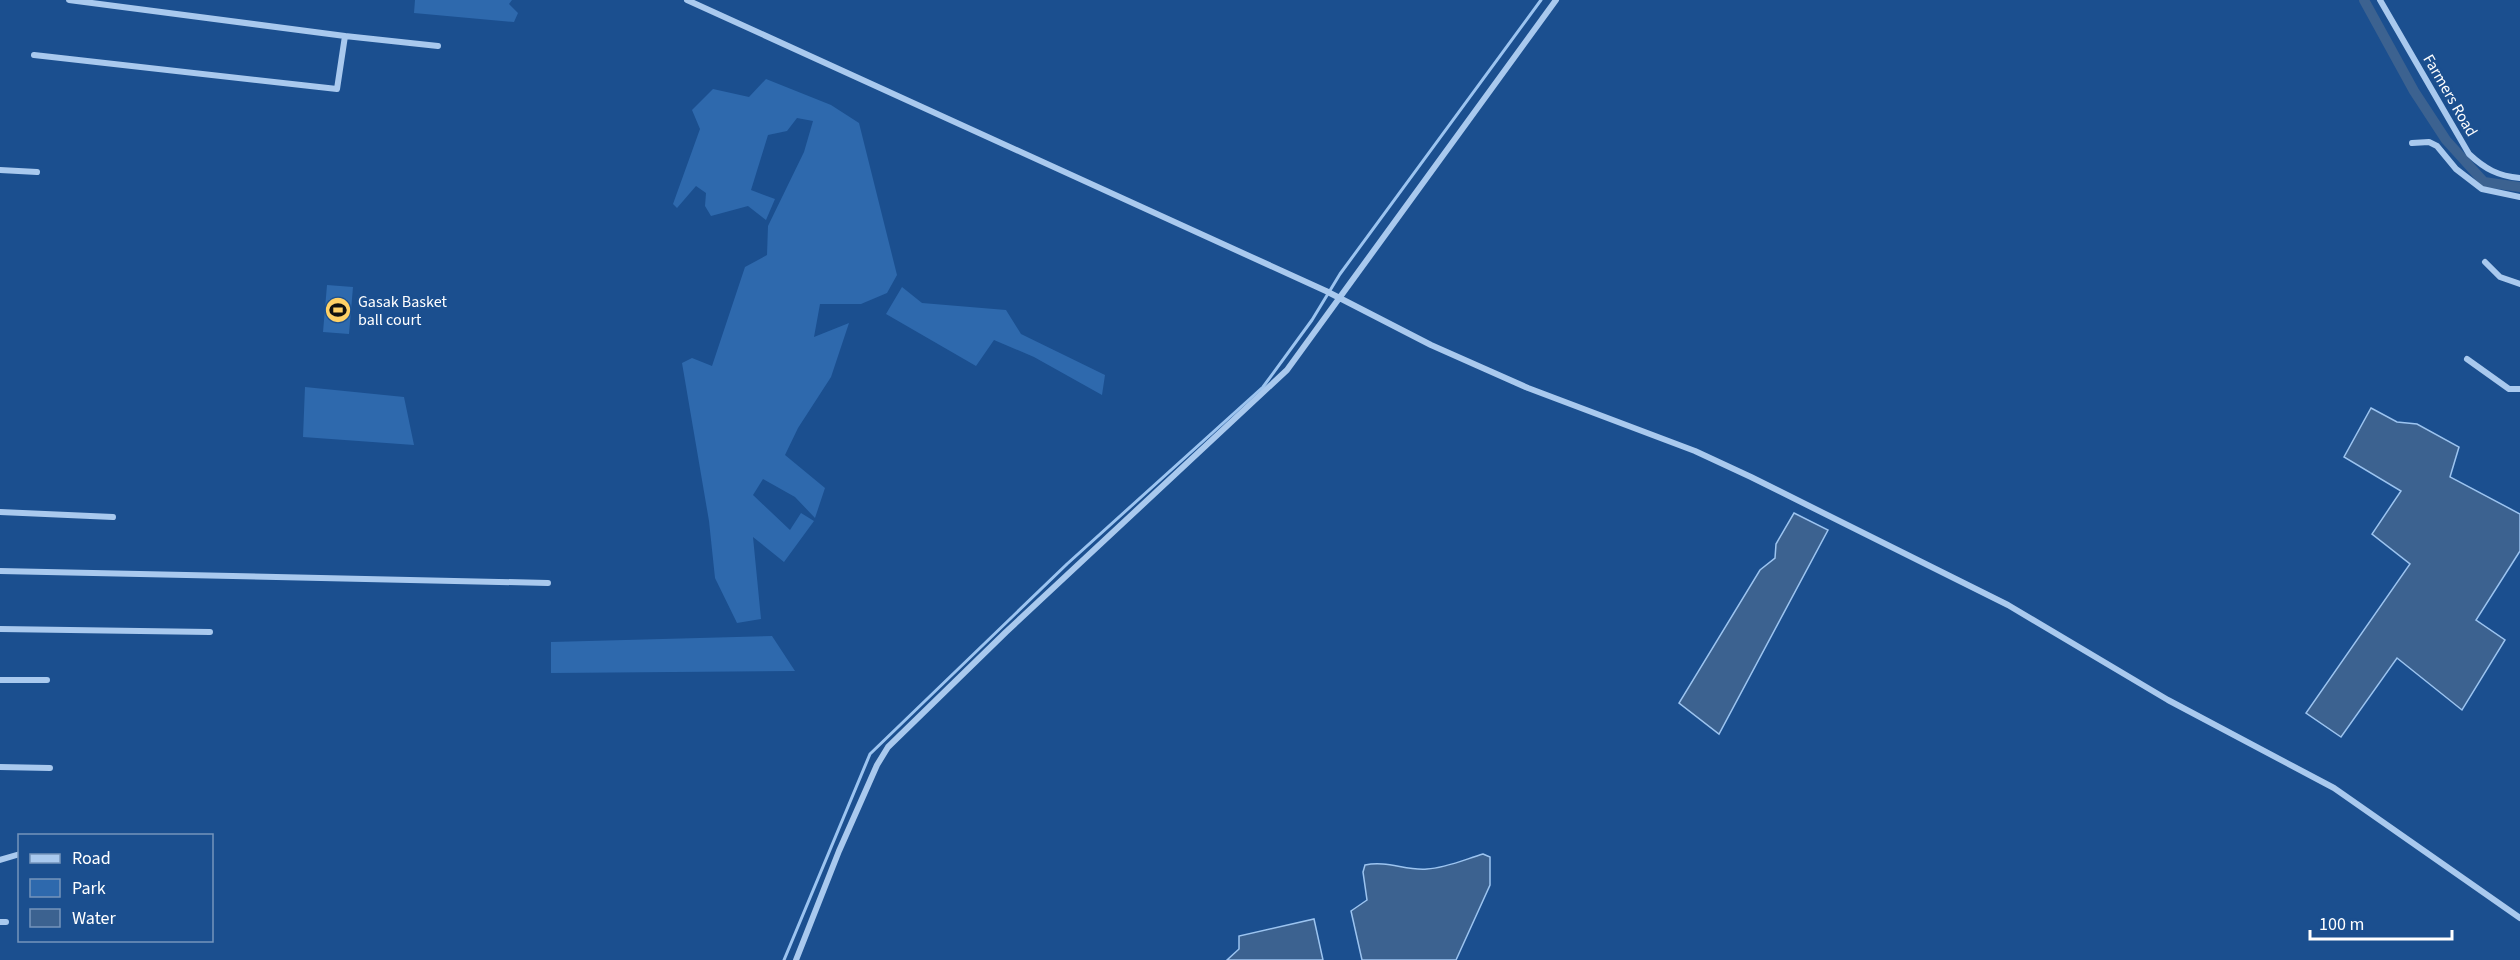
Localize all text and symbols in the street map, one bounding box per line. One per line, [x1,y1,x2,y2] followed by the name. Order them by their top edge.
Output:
[2418,50,2483,141] street label: Farmers Road
[358,291,447,331] place label: Gasak Basket ball court
[323,295,353,325] sports icon: Gasak Basket ball court
[18,834,213,942] legend
[72,846,111,871] text: Road
[72,876,106,901] text: Park
[2310,903,2452,941] scale bar
[72,906,116,931] text: Water
[2319,912,2364,937] text: 100 m

